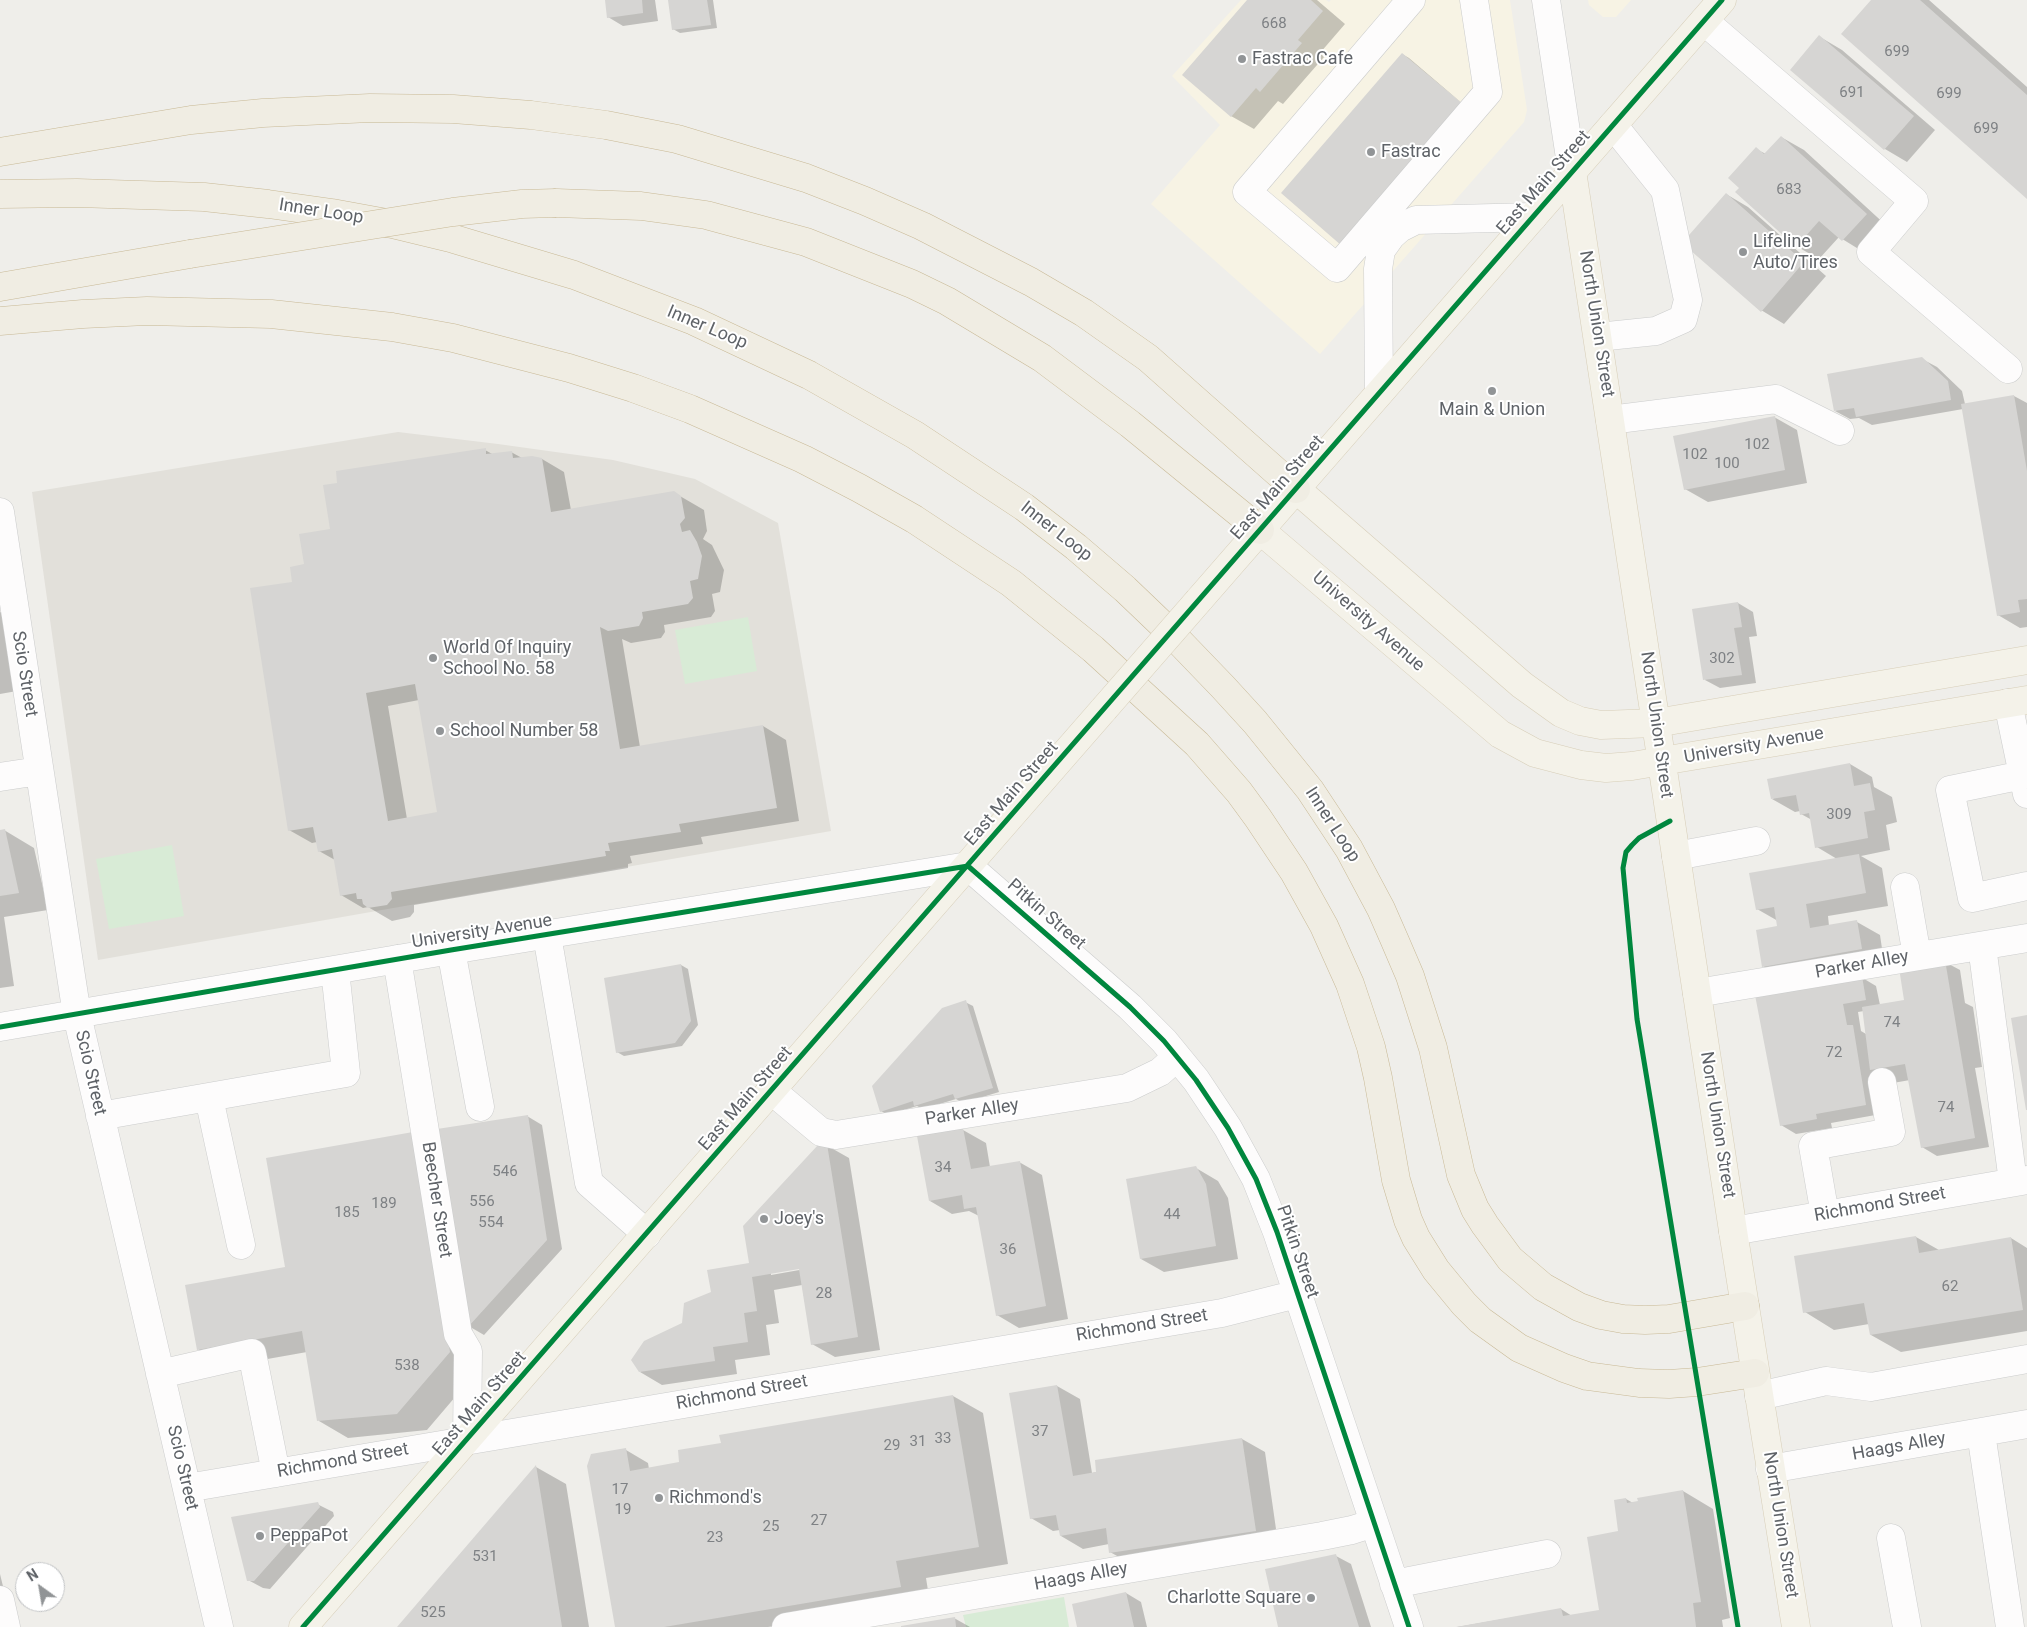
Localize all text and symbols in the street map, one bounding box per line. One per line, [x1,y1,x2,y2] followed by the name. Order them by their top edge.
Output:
[1261,15,1287,33] house number: 668
[1884,43,1910,61] house number: 699
[1252,48,1353,70] place label: Fastrac Cafe
[1236,53,1248,65] marker: Fastrac Cafe
[1839,84,1865,102] house number: 691
[1936,85,1962,103] house number: 699
[1973,120,1999,138] house number: 699
[1493,126,1595,240] street label: East Main Street
[1381,141,1441,163] place label: Fastrac
[1365,146,1377,158] marker: Fastrac
[1776,181,1802,199] house number: 683
[277,195,365,229] street label: Inner Loop
[1753,231,1838,274] place label: Lifeline Auto/Tires
[1737,246,1749,258] marker: Lifeline Auto/Tires
[1574,249,1618,399] street label: North Union Street
[664,301,750,355] street label: Inner Loop
[1486,385,1498,397] marker: Main & Union
[1439,399,1545,421] place label: Main & Union
[1227,431,1329,545] street label: East Main Street
[1744,436,1770,454] house number: 102
[1682,446,1708,464] house number: 102
[1714,455,1740,473] house number: 100
[1016,497,1096,567] street label: Inner Loop
[1307,567,1429,677] street label: University Avenue
[7,629,41,719] street label: Scio Street
[443,637,571,680] place label: World Of Inquiry School No. 58
[1635,650,1677,800] street label: North Union Street
[1709,650,1735,668] house number: 302
[427,652,439,664] marker: World Of Inquiry School No. 58
[450,720,598,742] place label: School Number 58
[1682,723,1826,769] street label: University Avenue
[434,725,446,737] marker: School Number 58
[961,737,1063,851] street label: East Main Street
[1300,783,1364,867] street label: Inner Loop
[1826,806,1852,824] house number: 309
[1002,875,1090,955] street label: Pitkin Street
[410,910,554,954] street label: University Avenue
[1814,946,1910,984] street label: Parker Alley
[1884,1014,1900,1032] house number: 74
[70,1028,110,1118] street label: Scio Street
[695,1042,797,1156] street label: East Main Street
[1826,1044,1842,1062] house number: 72
[1695,1050,1739,1200] street label: North Union Street
[924,1095,1020,1131] street label: Parker Alley
[1938,1099,1954,1117] house number: 74
[416,1140,456,1260] street label: Beecher Street
[935,1159,951,1177] house number: 34
[492,1163,518,1181] house number: 546
[1813,1183,1947,1227] street label: Richmond Street
[469,1193,495,1211] house number: 556
[371,1195,397,1213] house number: 189
[1271,1203,1323,1301] street label: Pitkin Street
[334,1204,360,1222] house number: 185
[1164,1206,1180,1224] house number: 44
[774,1208,824,1230] place label: Joey's
[758,1213,770,1225] marker: Joey's
[478,1214,504,1232] house number: 554
[1000,1241,1016,1259] house number: 36
[1942,1278,1958,1296] house number: 62
[816,1285,832,1303] house number: 28
[1075,1305,1209,1347] street label: Richmond Street
[429,1347,531,1461] street label: East Main Street
[394,1357,420,1375] house number: 538
[675,1371,809,1415] street label: Richmond Street
[162,1423,202,1513] street label: Scio Street
[1032,1423,1048,1441] house number: 37
[1850,1428,1948,1466] street label: Haags Alley
[935,1430,951,1448] house number: 33
[910,1433,926,1451] house number: 31
[884,1437,900,1455] house number: 29
[276,1439,410,1483] street label: Richmond Street
[1758,1450,1802,1600] street label: North Union Street
[612,1481,628,1499] house number: 17
[669,1487,762,1509] place label: Richmond's
[653,1492,665,1504] marker: Richmond's
[615,1501,631,1519] house number: 19
[811,1512,827,1530] house number: 27
[763,1518,779,1536] house number: 25
[270,1525,348,1547] place label: PeppaPot
[707,1529,723,1547] house number: 23
[254,1530,266,1542] marker: PeppaPot
[472,1548,498,1566] house number: 531
[1032,1558,1130,1596] street label: Haags Alley
[15,1562,65,1612] north arrow
[24,1566,41,1585] text: N
[1167,1587,1301,1609] place label: Charlotte Square
[1305,1592,1317,1604] marker: Charlotte Square
[420,1604,446,1622] house number: 525

